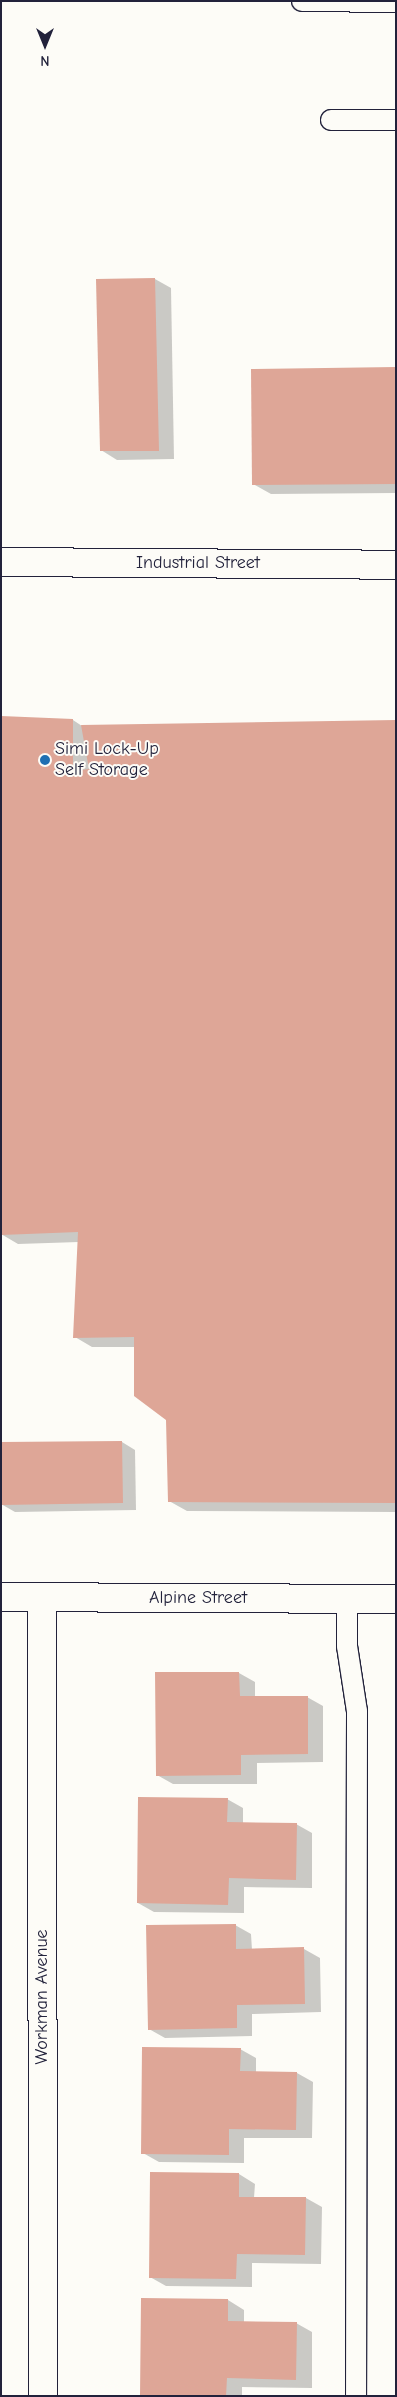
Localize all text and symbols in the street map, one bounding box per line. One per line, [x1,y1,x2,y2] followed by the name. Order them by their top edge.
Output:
[20,20,70,70] north arrow
[40,52,50,69] text: N
[136,552,260,574] street label: Industrial Street
[55,739,159,782] place label: Simi Lock-Up Self Storage
[39,754,51,766] marker: Simi Lock-Up Self Storage
[149,1587,247,1609] street label: Alpine Street
[31,1929,53,2065] street label: Workman Avenue

